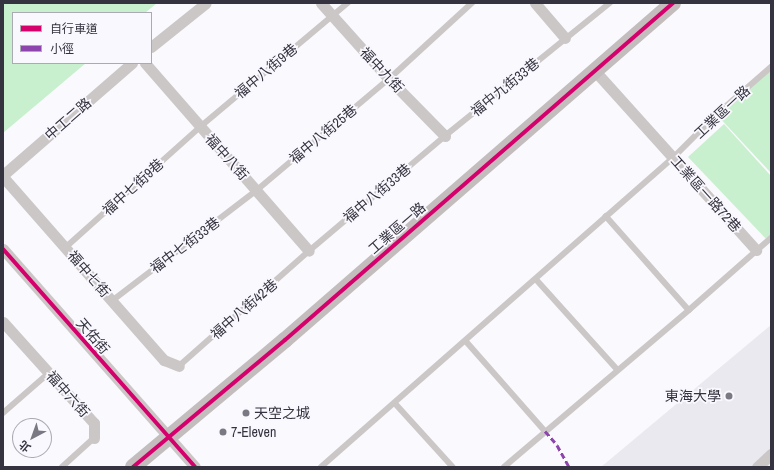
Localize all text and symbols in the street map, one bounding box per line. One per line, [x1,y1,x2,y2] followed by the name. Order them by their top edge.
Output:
[12,12,152,64] legend
[50,21,98,37] text: 自行車道
[231,40,301,102] street label: 福中八街9巷
[50,41,74,57] text: 小徑
[357,44,407,96] street label: 福中九街
[468,54,542,120] street label: 福中九街33巷
[691,82,753,142] street label: 工業區一路
[41,94,95,144] street label: 中工二路
[286,101,360,167] street label: 福中八街25巷
[202,131,252,183] street label: 福中八街
[667,152,745,236] street label: 工業區一路72巷
[99,155,167,219] street label: 福中七街9巷
[340,160,414,226] street label: 福中八街33巷
[365,199,429,257] street label: 工業區一路
[147,213,223,277] street label: 福中七街33巷
[64,247,114,301] street label: 福中七街
[207,276,281,342] street label: 福中八街42巷
[73,315,113,357] street label: 天佑街
[43,368,93,420] street label: 福中六街
[665,388,721,404] place label: 東海大學
[724,391,734,401] marker: 東海大學
[254,405,310,421] place label: 天空之城
[241,408,251,418] marker: 天空之城
[12,418,52,458] north arrow
[231,424,276,440] place label: 7-Eleven
[218,427,228,437] marker: 7-Eleven
[16,437,34,455] text: 北

